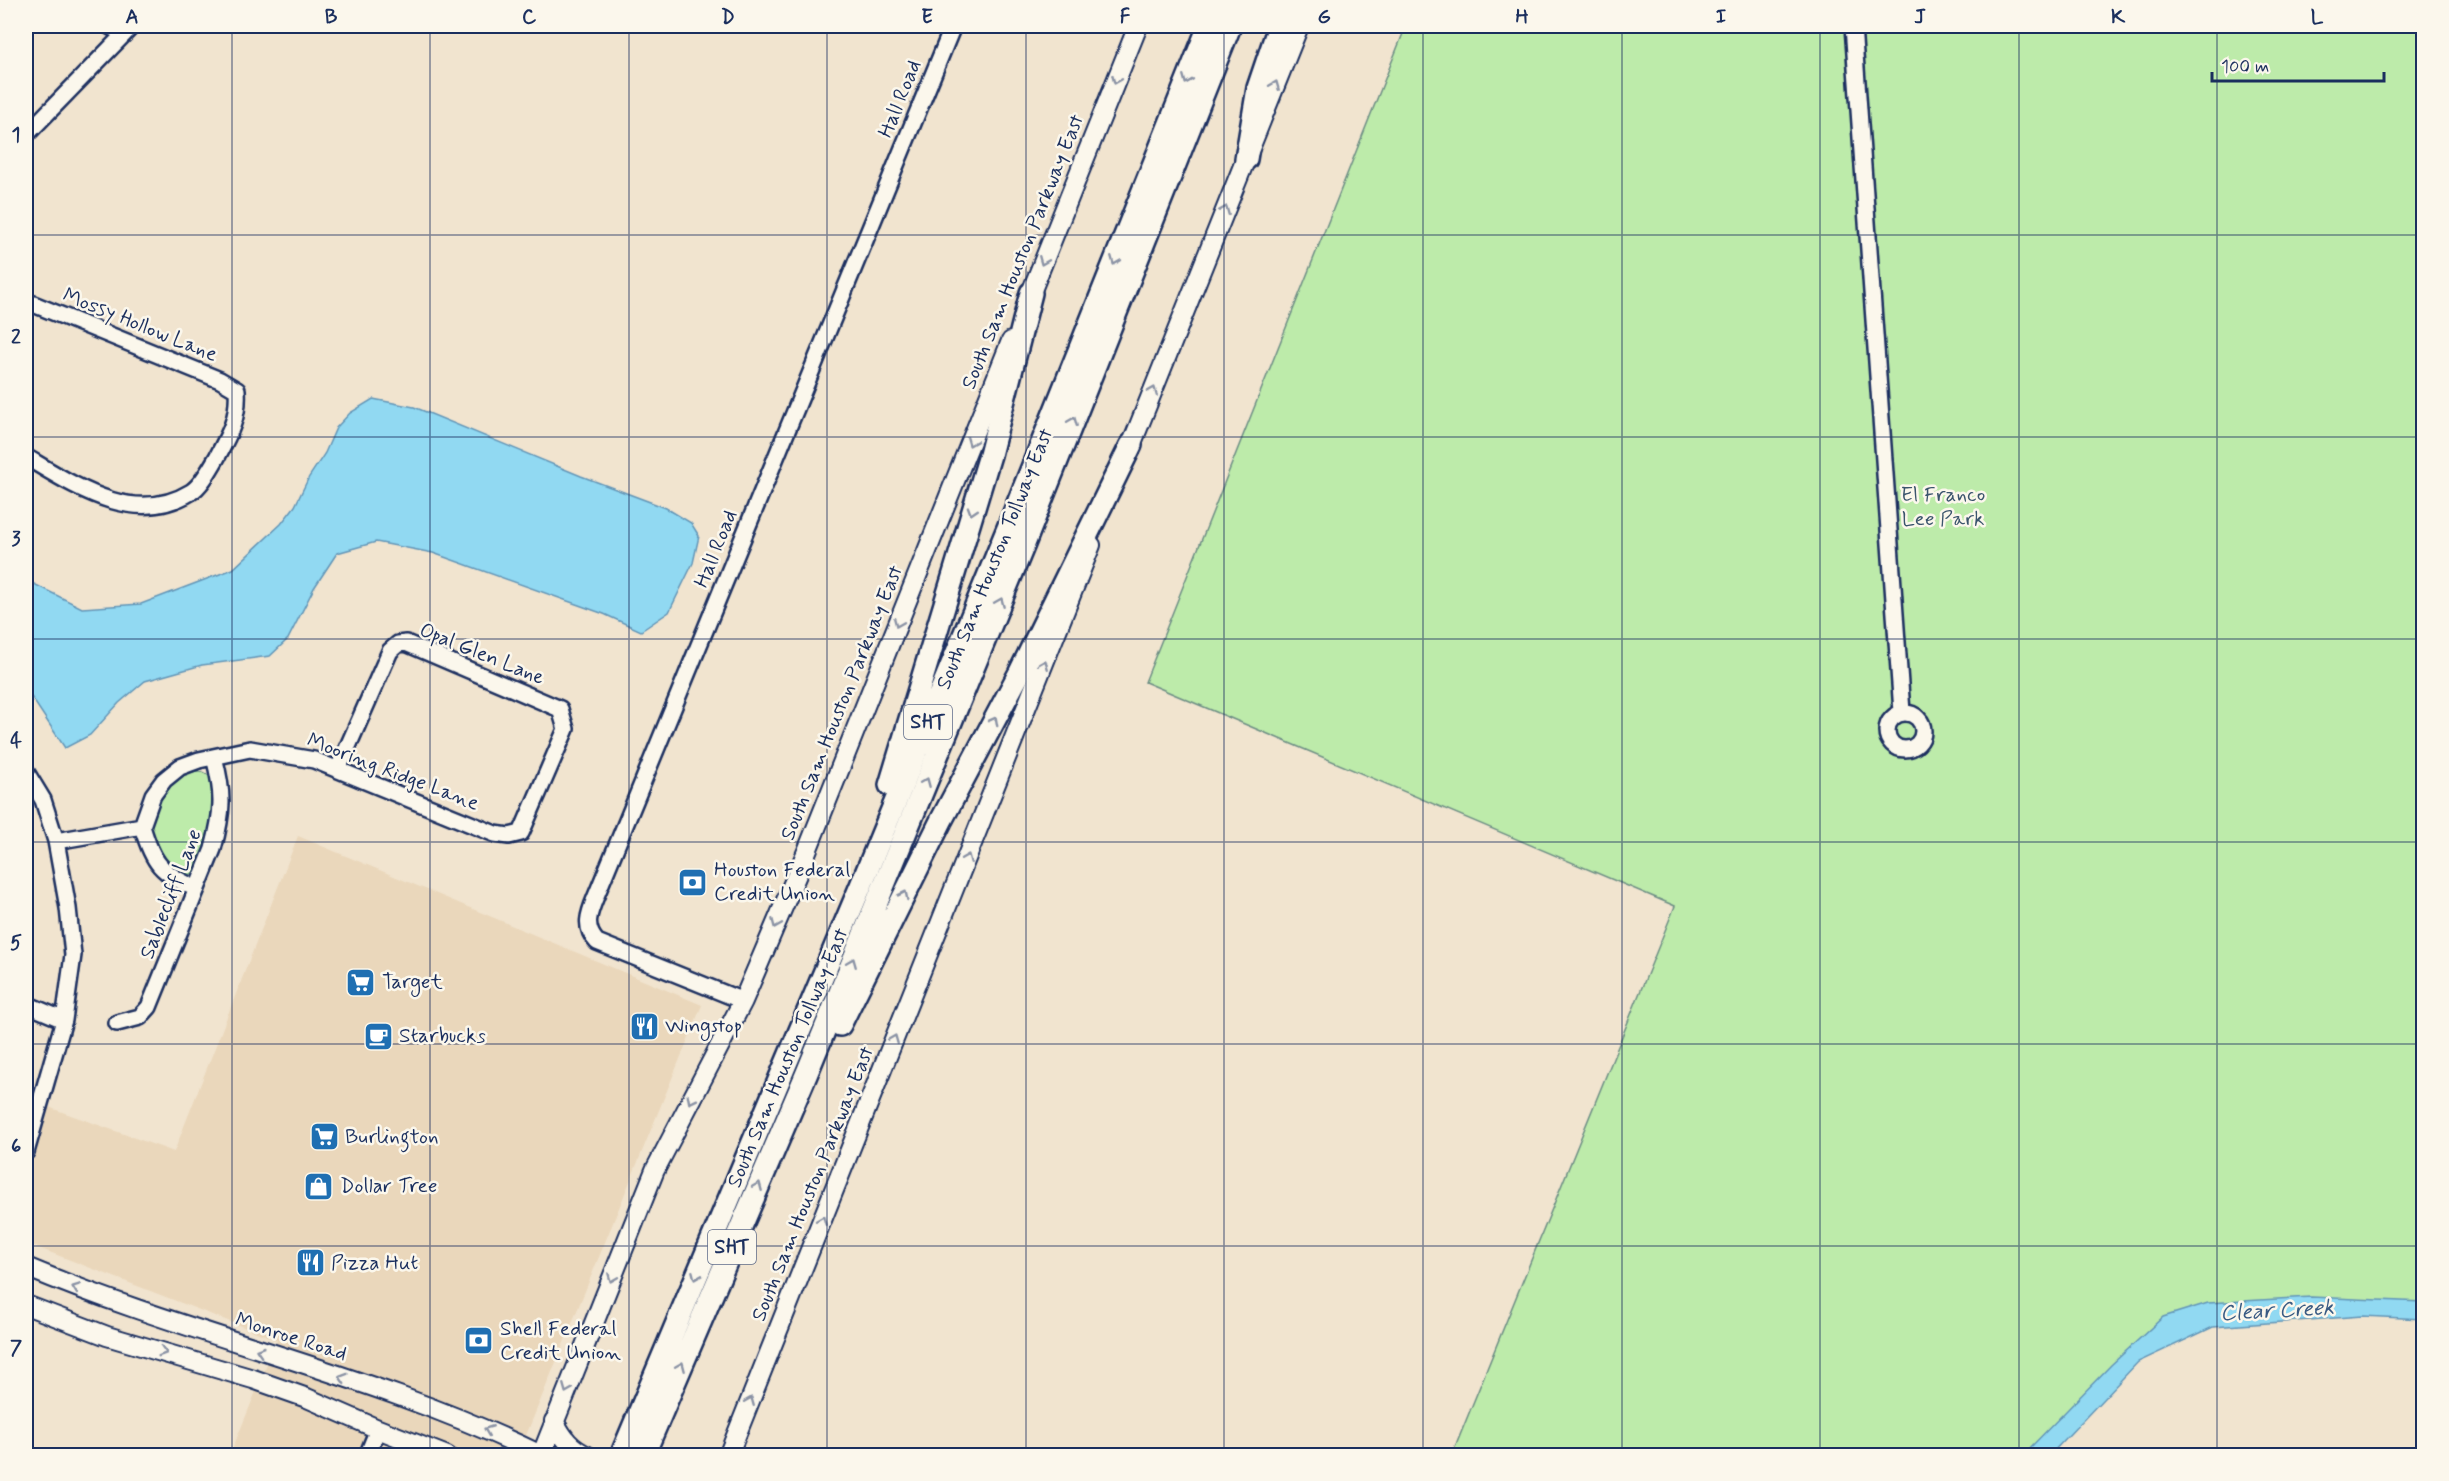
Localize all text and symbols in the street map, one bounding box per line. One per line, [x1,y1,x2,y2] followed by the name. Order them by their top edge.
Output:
[125,4,139,31] text: A
[325,4,338,31] text: B
[522,4,537,31] text: C
[721,4,735,31] text: D
[921,4,933,31] text: E
[1120,4,1131,31] text: F
[1317,4,1331,31] text: G
[1515,4,1529,31] text: H
[1716,4,1726,31] text: I
[1914,4,1926,31] text: J
[2111,4,2126,31] text: K
[2311,4,2324,31] text: L
[2212,45,2384,83] scale bar
[2221,55,2269,79] text: 100 m
[872,56,928,142] street label: Hall Road
[1111,74,1123,85] one-way arrow
[1182,74,1194,85] one-way arrow
[1268,80,1280,91] one-way arrow
[955,110,1091,394] street label: South Sam Houston Parkway East
[12,122,20,149] text: 1
[1218,205,1230,216] one-way arrow
[1038,255,1051,266] one-way arrow
[1110,255,1122,266] one-way arrow
[59,281,221,369] street label: Mossy Hollow Lane
[11,324,21,351] text: 2
[1146,386,1158,397] one-way arrow
[1066,416,1078,427] one-way arrow
[930,424,1060,694] street label: South Sam Houston Tollway East
[966,436,978,447] one-way arrow
[1901,481,1985,533] park label: El Franco Lee Park
[967,505,979,516] one-way arrow
[688,506,744,592] street label: Hall Road
[11,526,21,553] text: 3
[774,561,910,845] street label: South Sam Houston Parkway East
[993,597,1005,608] one-way arrow
[415,616,549,692] street label: Opal Glen Lane
[893,617,905,628] one-way arrow
[1037,659,1049,670] one-way arrow
[904,705,952,739] road number: SHT
[986,717,998,728] one-way arrow
[303,726,483,818] street label: Mooring Ridge Lane
[10,728,22,755] text: 4
[919,777,931,788] one-way arrow
[133,825,209,963] street label: Sablecliff Lane
[960,853,972,864] one-way arrow
[714,856,850,908] place label: Houston Federal Credit Union
[677,866,709,898] bank icon: Houston Federal Credit Union
[897,890,909,901] one-way arrow
[771,918,783,929] one-way arrow
[721,923,856,1192] street label: South Sam Houston Tollway East
[10,930,22,957] text: 5
[845,957,857,968] one-way arrow
[345,966,377,998] supermarket icon: Target
[382,968,444,997] place label: Target
[628,1010,660,1042] restaurant icon: Wingstop
[665,1012,742,1041] place label: Wingstop
[362,1020,394,1052] cafe icon: Starbucks
[399,1022,486,1050] place label: Starbucks
[887,1034,900,1045] one-way arrow
[745,1042,881,1326] street label: South Sam Houston Parkway East
[687,1094,699,1105] one-way arrow
[308,1121,340,1153] supermarket icon: Burlington
[345,1123,439,1153] place label: Burlington
[11,1133,21,1160] text: 6
[303,1170,335,1202] shop icon: Dollar Tree
[340,1172,437,1200] place label: Dollar Tree
[751,1182,763,1193] one-way arrow
[815,1215,827,1226] one-way arrow
[708,1230,756,1264] road number: SHT
[294,1247,326,1279] restaurant icon: Pizza Hut
[331,1249,418,1277] place label: Pizza Hut
[691,1270,703,1281] one-way arrow
[607,1272,619,1283] one-way arrow
[71,1283,82,1295] one-way arrow
[2219,1294,2335,1328] water label: Clear Creek
[232,1306,350,1368] street label: Monroe Road
[500,1315,621,1367] place label: Shell Federal Credit Union
[463,1325,495,1357] bank icon: Shell Federal Credit Union
[10,1335,22,1362] text: 7
[157,1345,168,1357] one-way arrow
[255,1345,266,1358] one-way arrow
[674,1361,686,1372] one-way arrow
[338,1372,349,1385] one-way arrow
[562,1383,574,1394] one-way arrow
[743,1396,755,1407] one-way arrow
[483,1425,494,1437] one-way arrow

